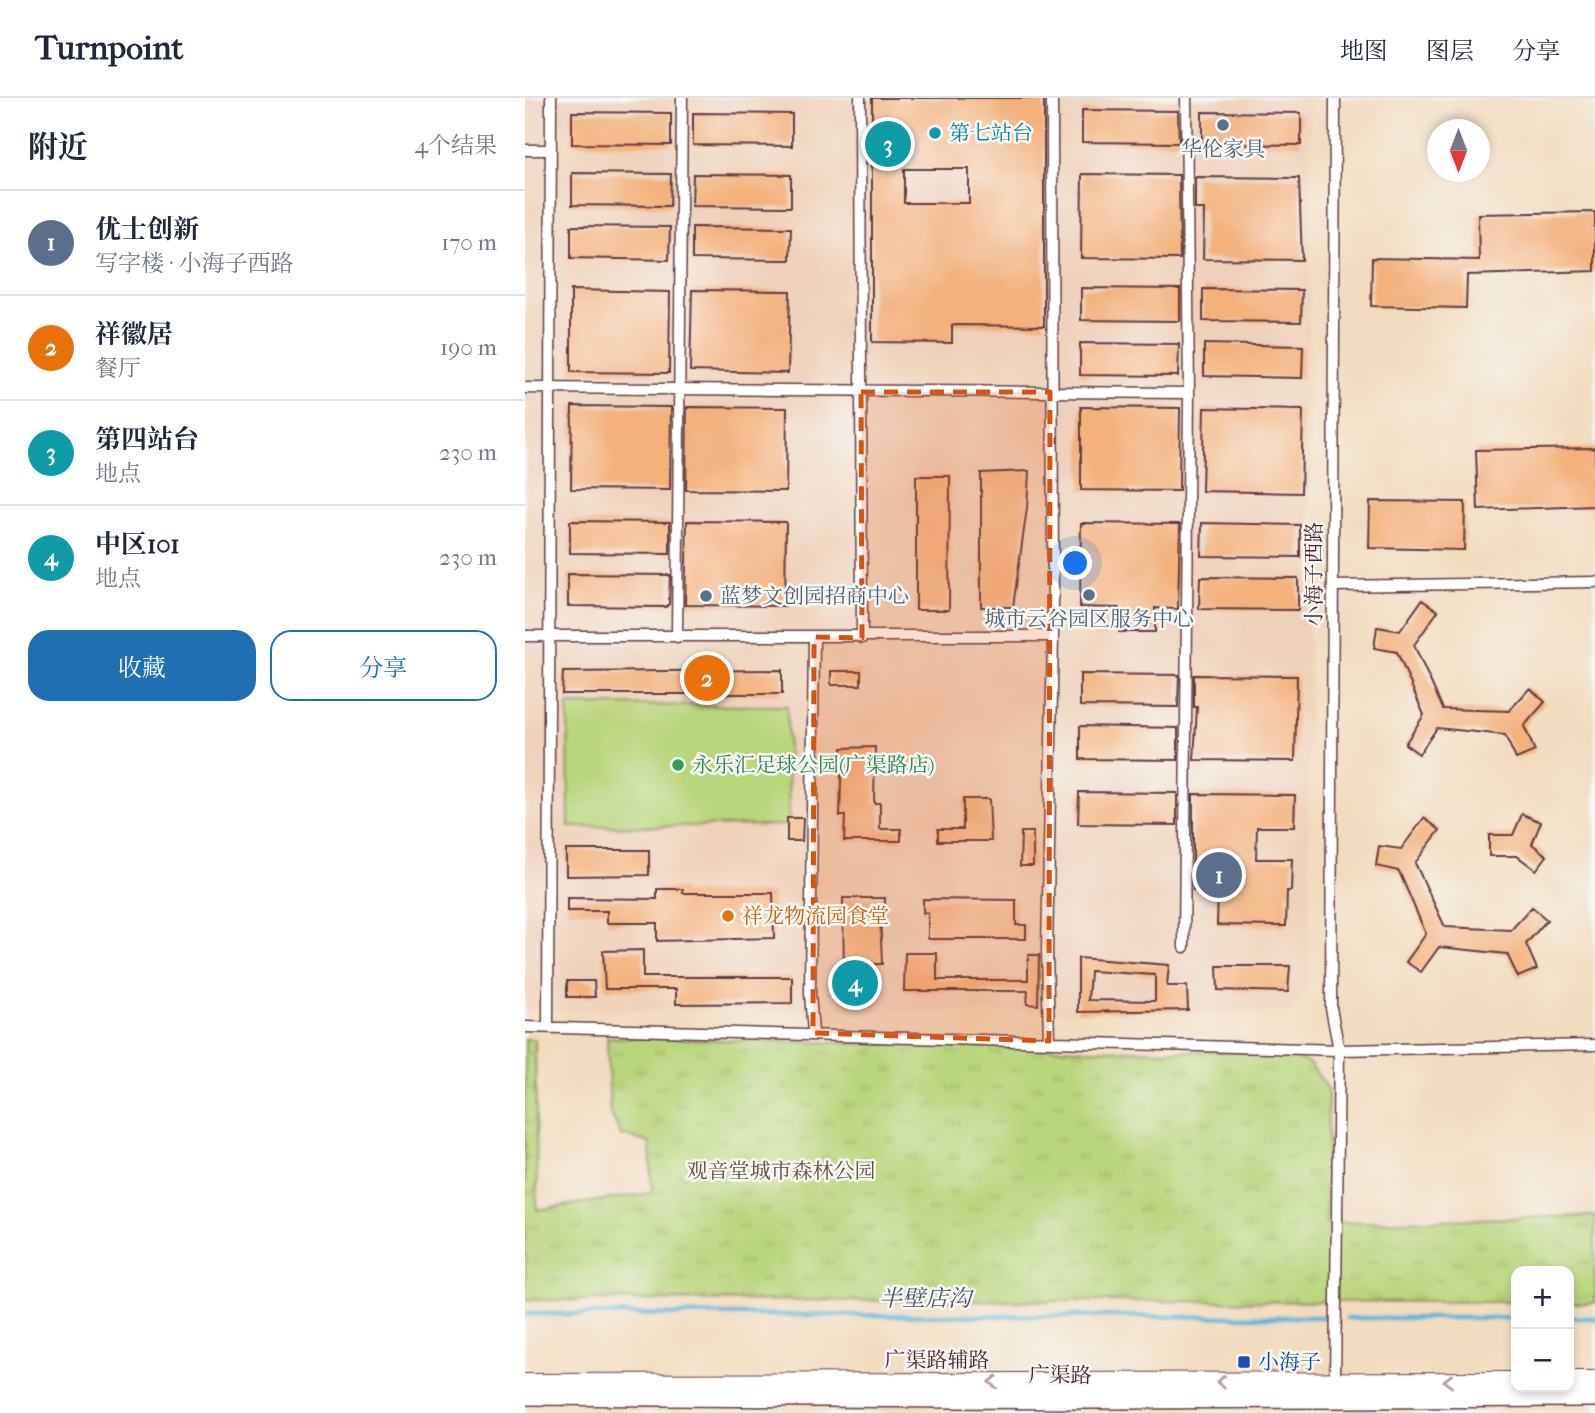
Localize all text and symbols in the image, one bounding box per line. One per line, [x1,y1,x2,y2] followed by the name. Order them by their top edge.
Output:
[35,29,183,68] text: Turnpoint
[1340,37,1388,65] text: 地图
[1426,37,1474,65] text: 图层
[1512,37,1560,65] text: 分享
[1215,117,1231,133] marker: 华伦家具
[865,118,911,170] pin: 3
[1427,119,1490,182] north arrow
[949,121,1033,145] place label: 第七站台
[927,125,943,141] marker: 第七站台
[28,130,88,165] text: 附近
[414,132,497,159] text: 4个结果
[1181,137,1265,161] place label: 华伦家具
[95,214,199,245] text: 优士创新
[47,229,55,256] text: 1
[441,229,497,256] text: 170 m
[95,250,294,277] text: 写字楼 · 小海子西路
[95,319,173,350] text: 祥徽居
[45,334,57,361] text: 2
[440,334,497,361] text: 190 m
[95,355,141,382] text: 餐厅
[95,424,199,455] text: 第四站台
[46,439,56,466] text: 3
[439,439,497,466] text: 230 m
[95,460,141,487] text: 地点
[1302,522,1326,627] street label: 小海子西路
[95,529,180,560] text: 中区101
[44,544,58,571] text: 4
[439,544,497,571] text: 230 m
[1058,546,1092,580] your location
[95,565,141,592] text: 地点
[720,584,909,608] place label: 蓝梦文创园招商中心
[1081,587,1097,603] marker: 城市云谷园区服务中心
[698,588,714,604] marker: 蓝梦文创园招商中心
[984,607,1194,631] place label: 城市云谷园区服务中心
[28,630,256,701] button: 收藏
[270,630,497,701] button: 分享
[684,652,730,704] pin: 2
[692,753,935,777] place label: 永乐汇足球公园(广渠路店)
[670,757,686,773] marker: 永乐汇足球公园(广渠路店)
[1196,849,1242,901] pin: 1
[742,904,889,928] place label: 祥龙物流园食堂
[720,908,736,924] marker: 祥龙物流园食堂
[832,957,878,1009] pin: 4
[687,1159,876,1183] park label: 观音堂城市森林公园
[1511,1266,1574,1392] map controls
[1511,1266,1574,1329] button: +
[879,1285,974,1312] water label: 半壁店沟
[1511,1329,1574,1392] button: −
[885,1348,990,1372] street label: 广渠路辅路
[1258,1350,1321,1374] place label: 小海子
[1236,1354,1252,1370] marker: 小海子
[1028,1362,1092,1388] street label: 广渠路
[1442,1373,1453,1389] one-way arrow
[987,1374,998,1390] one-way arrow
[1215,1374,1225,1390] one-way arrow

